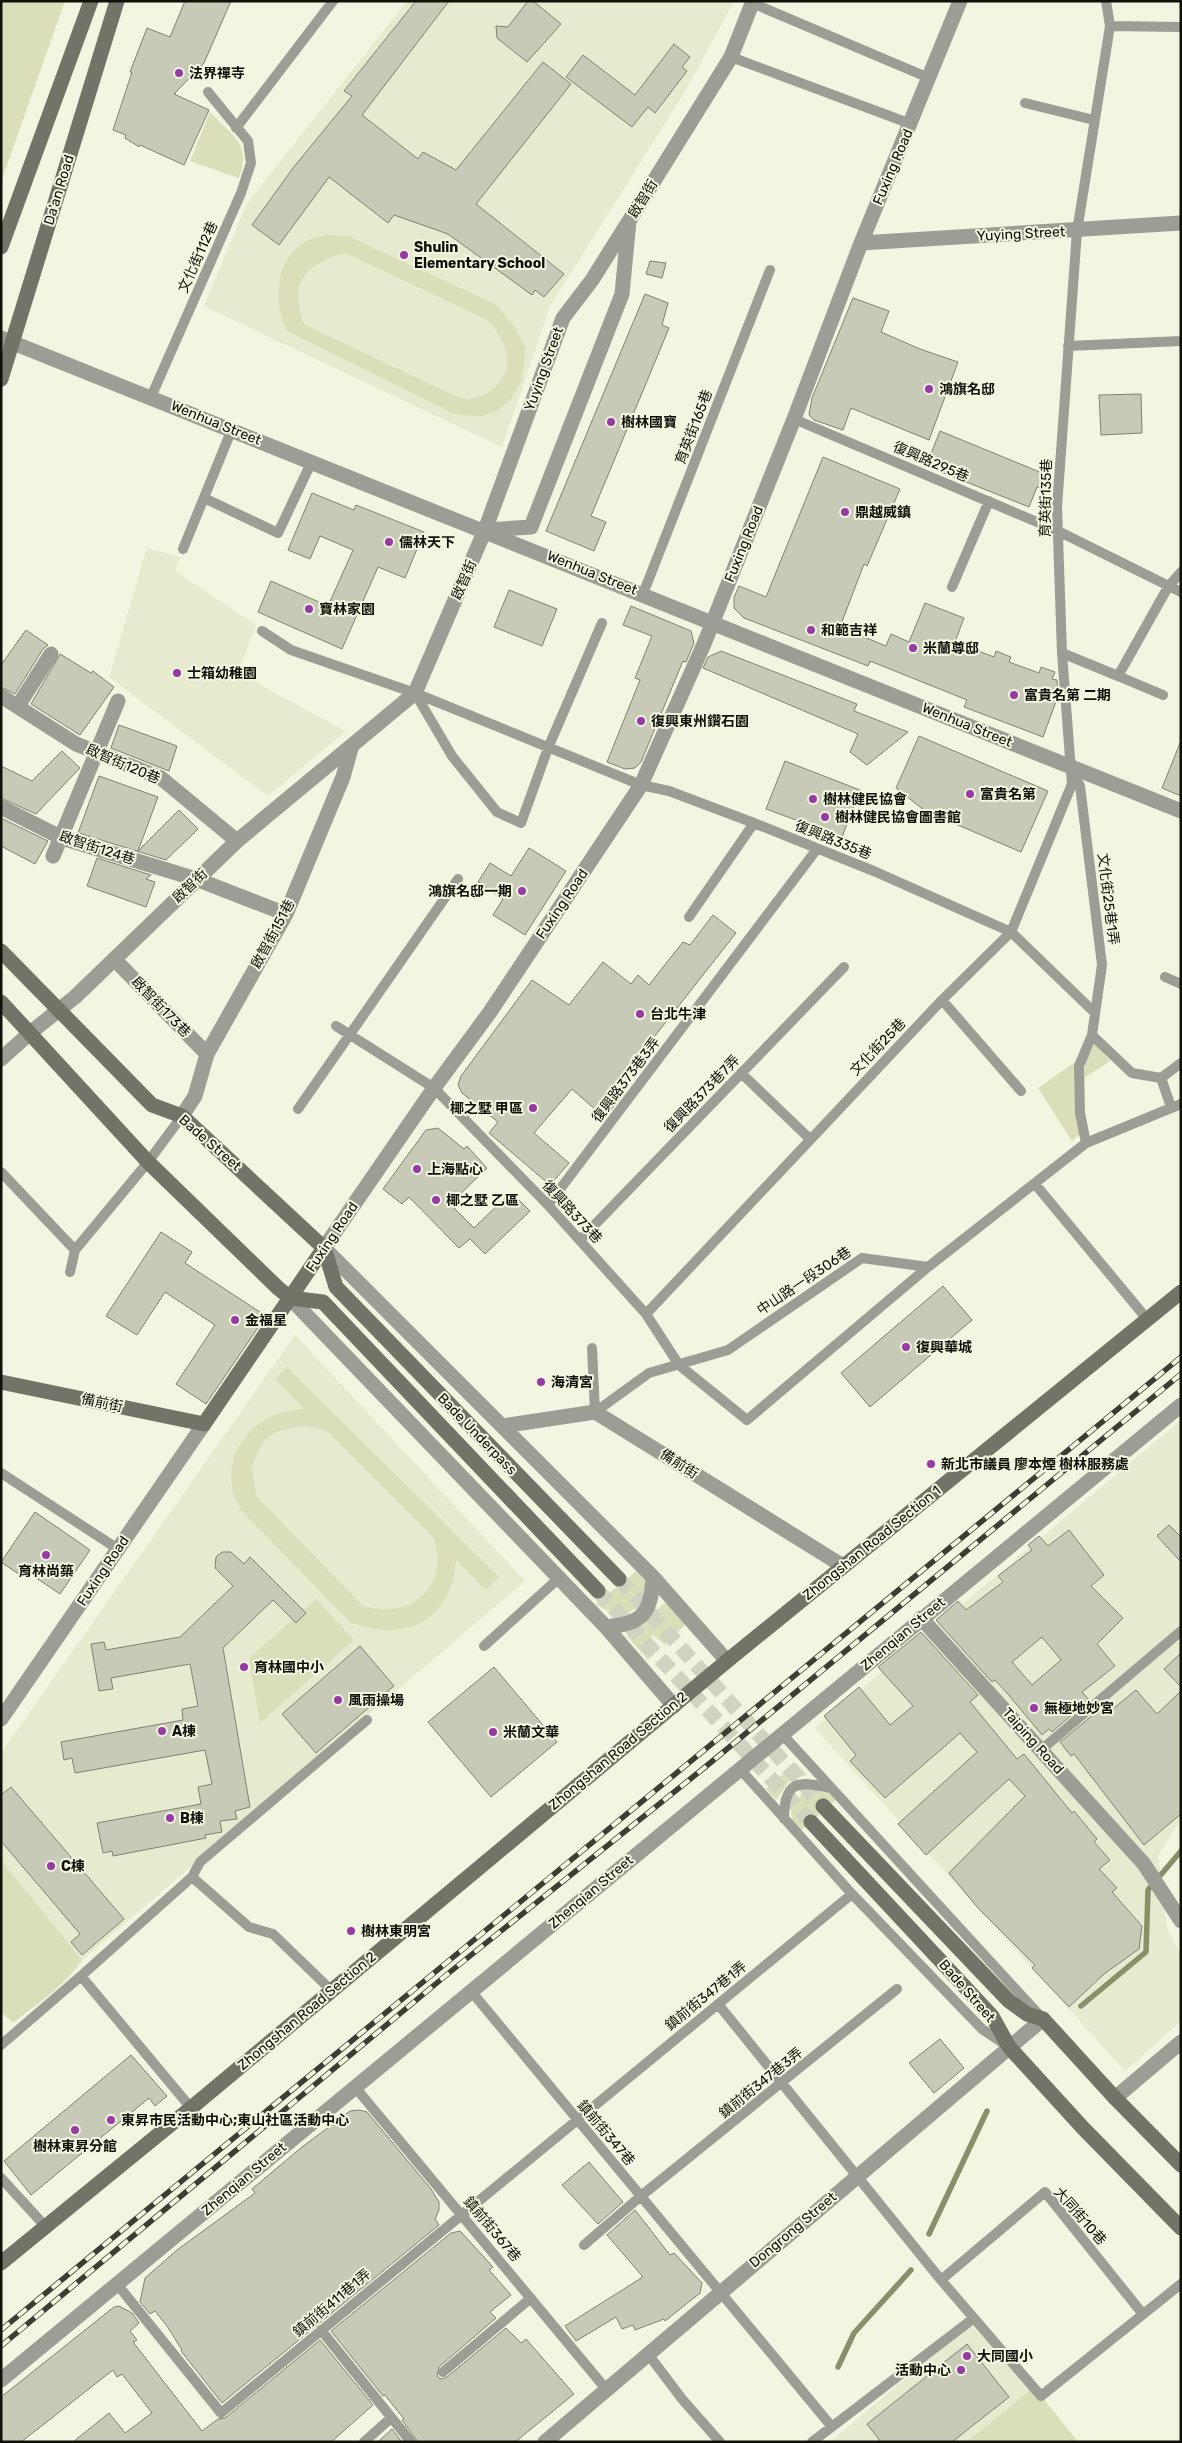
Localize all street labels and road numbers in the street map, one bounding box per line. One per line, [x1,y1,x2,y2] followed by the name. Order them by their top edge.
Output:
[869,126,917,208] street label: Fuxing Road
[40,153,78,227] street label: Da'an Road
[625,177,661,221] street label: 啟智街
[175,219,221,295] street label: 文化街112巷
[976,223,1066,245] street label: Yuying Street
[521,324,567,413] street label: Yuying Street
[672,387,716,467] street label: 育英街165巷
[168,397,264,449] street label: Wenhua Street
[890,438,972,486] street label: 復興路295巷
[1037,458,1055,538] street label: 育英街135巷
[721,503,767,585] street label: Fuxing Road
[544,547,640,599] street label: Wenhua Street
[448,557,480,603] street label: 啟智街
[919,699,1015,751] street label: Wenhua Street
[83,741,163,787] street label: 啟智街120巷
[792,817,874,863] street label: 復興路335巷
[57,828,137,868] street label: 啟智街124巷
[1094,852,1122,946] street label: 文化街25巷1弄
[169,865,211,907] street label: 啟智街
[532,866,592,942] street label: Fuxing Road
[248,896,298,972] street label: 啟智街151巷
[128,973,194,1041] street label: 啟智街173巷
[847,1015,909,1079] street label: 文化街25巷
[588,1034,664,1126] street label: 復興路373巷3弄
[661,1052,743,1136] street label: 復興路373巷7弄
[175,1111,245,1175] street label: Bade Street
[538,1177,606,1247] street label: 復興路373巷
[302,1199,362,1275] street label: Fuxing Road
[754,1243,854,1319] street label: 中山路一段306巷
[80,1390,124,1416] street label: 備前街
[434,1390,520,1478] street label: Bade Underpass
[657,1445,701,1483] street label: 備前街
[800,1482,944,1604] street label: Zhongshan Road Section 1
[73,1533,133,1609] street label: Fuxing Road
[857,1593,949,1674] street label: Zhenqian Street
[545,1688,691,1814] street label: Zhongshan Road Section 2
[999,1704,1067,1778] street label: Taiping Road
[545,1851,637,1932] street label: Zhenqian Street
[234,1948,380,2074] street label: Zhongshan Road Section 2
[935,1956,999,2026] street label: Bade Street
[662,1958,750,2034] street label: 鎮前街347巷1弄
[716,2044,806,2122] street label: 鎮前街347巷3弄
[574,2097,638,2169] street label: 鎮前街347巷
[198,2138,290,2219] street label: Zhenqian Street
[1050,2184,1110,2248] street label: 大同街10巷
[746,2188,840,2271] street label: Dongrong Street
[460,2193,524,2265] street label: 鎮前街367巷
[290,2266,374,2340] street label: 鎮前街411巷1弄

